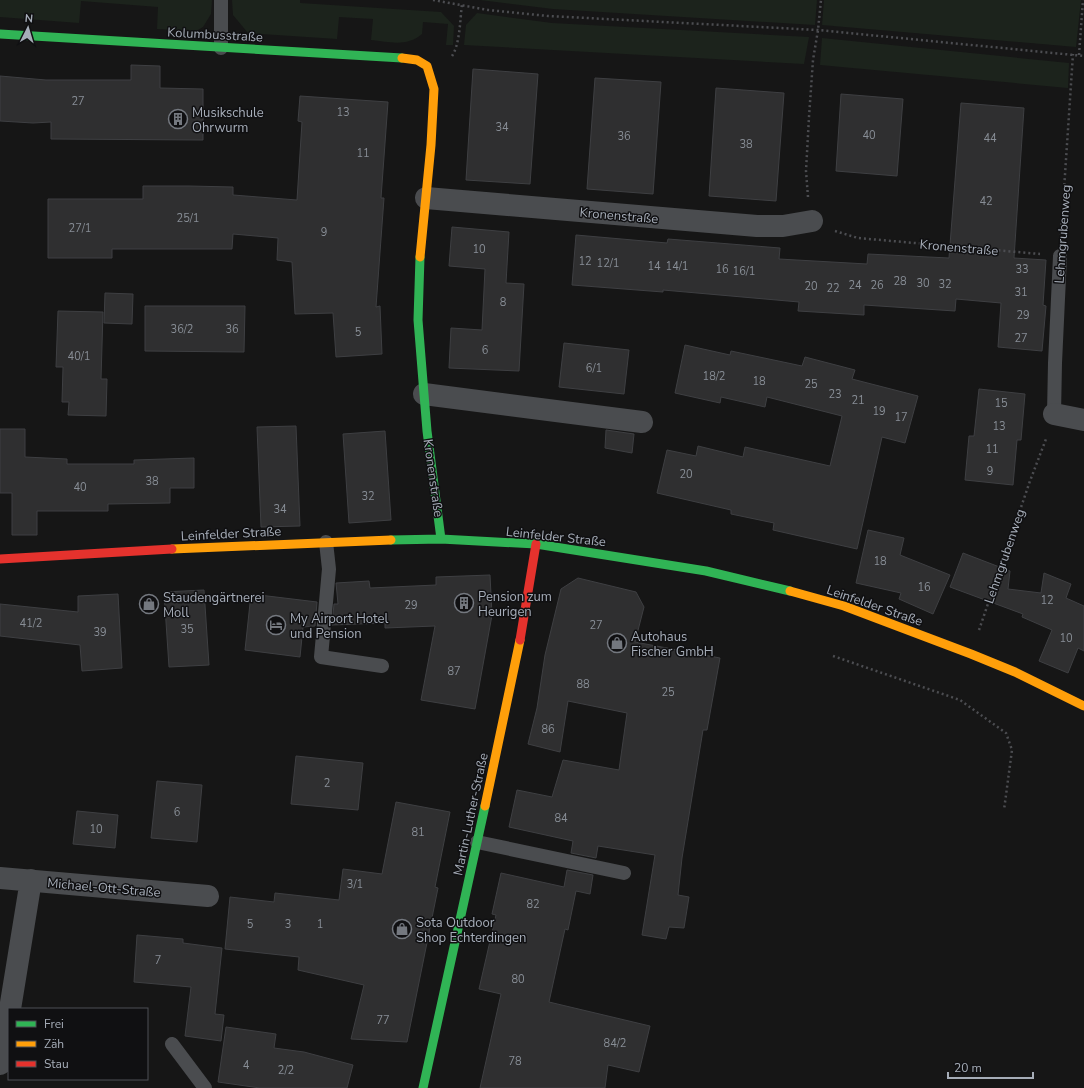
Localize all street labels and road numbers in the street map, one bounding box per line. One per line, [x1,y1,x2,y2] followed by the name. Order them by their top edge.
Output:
[167,24,263,46] street label: Kolumbusstraße
[1051,184,1075,284] street label: Lehmgrubenweg
[579,204,659,228] street label: Kronenstraße
[919,236,999,260] street label: Kronenstraße
[419,438,447,518] street label: Kronenstraße
[980,507,1030,606] street label: Lehmgrubenweg
[180,522,282,546] street label: Leinfelder Straße
[505,523,607,551] street label: Leinfelder Straße
[824,581,925,631] street label: Leinfelder Straße
[449,751,493,877] street label: Martin-Luther-Straße
[47,874,161,902] street label: Michael-Ott-Straße

